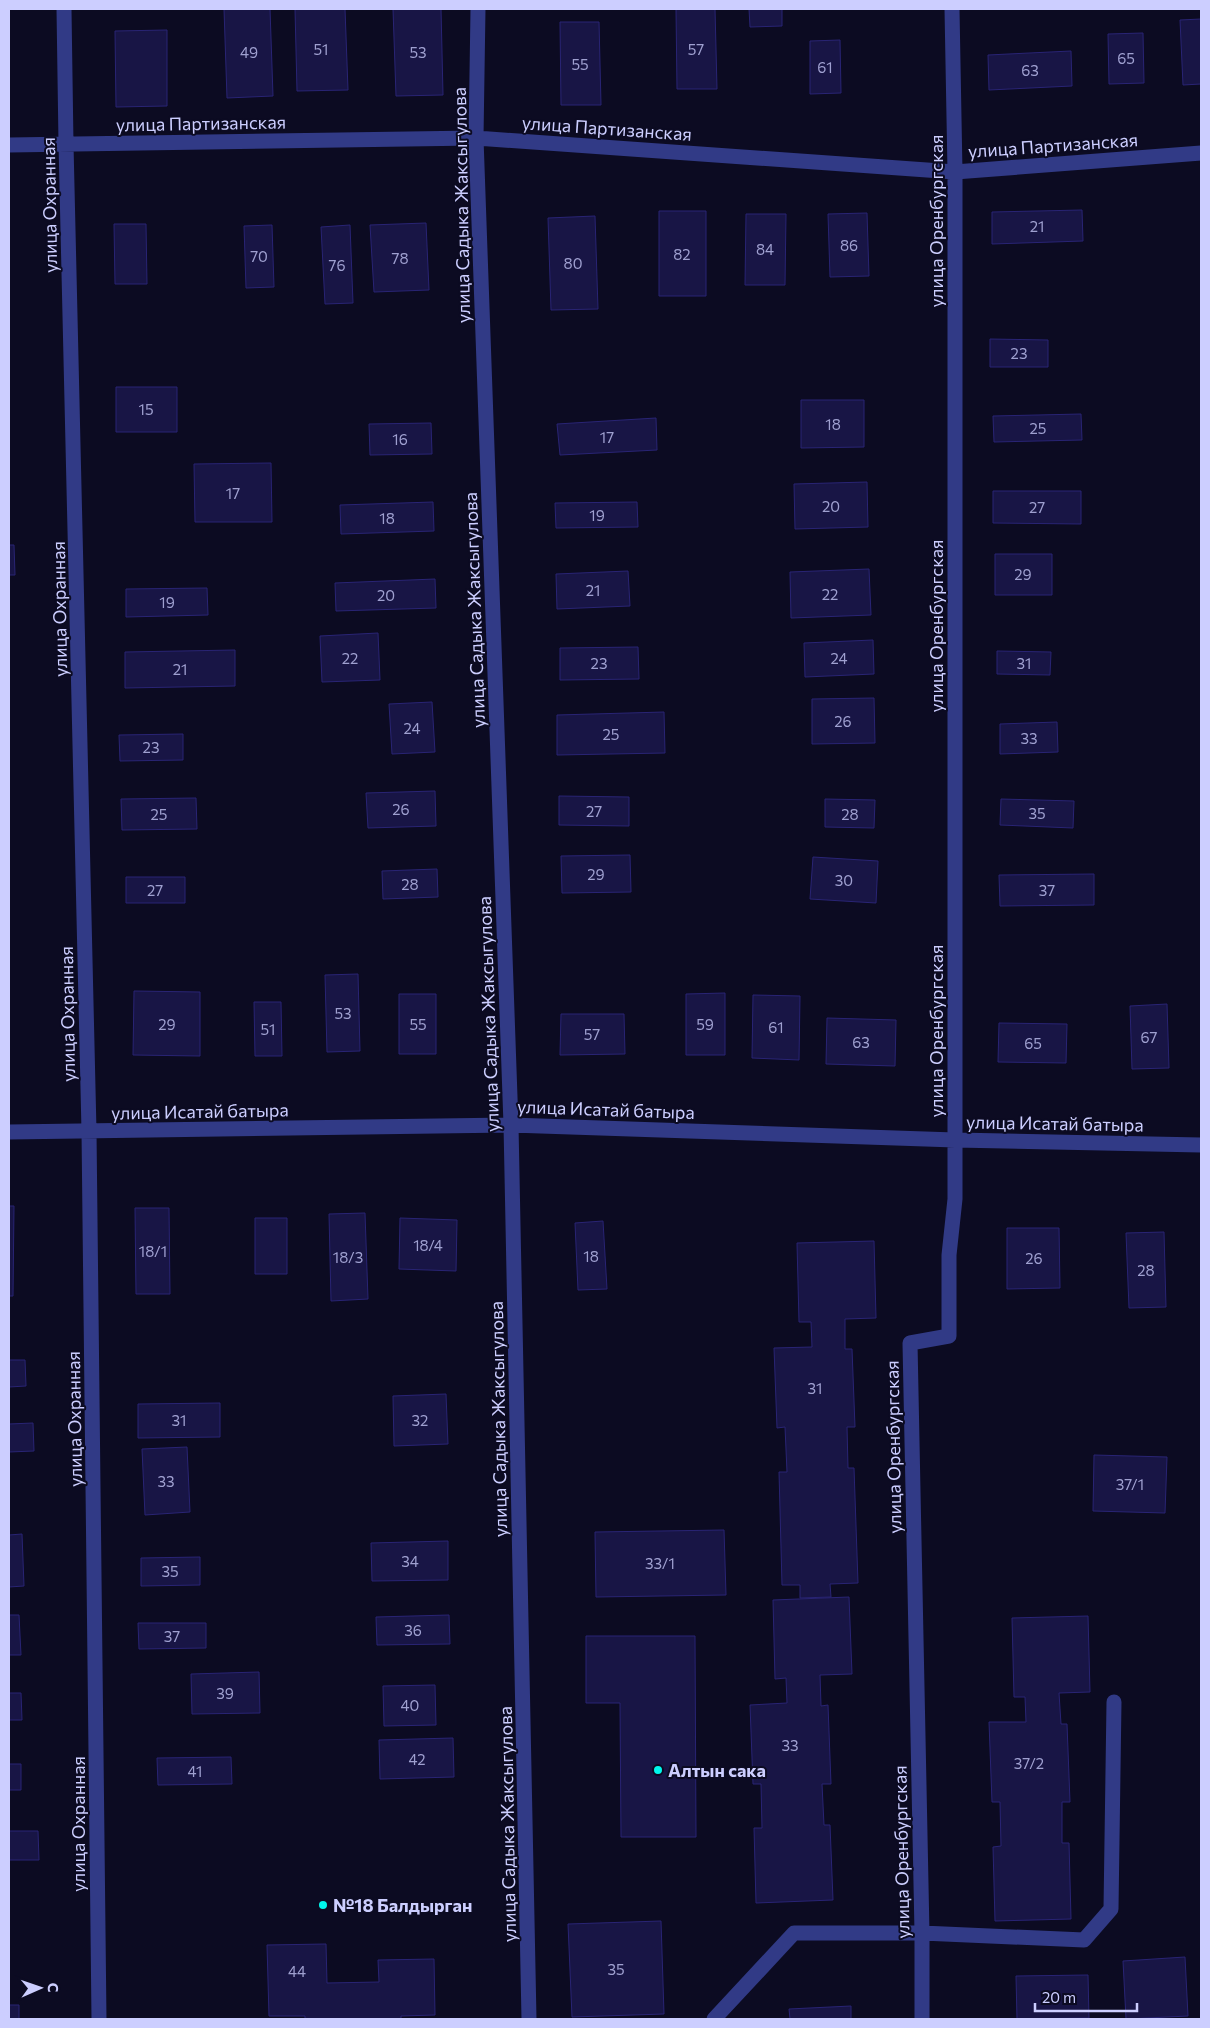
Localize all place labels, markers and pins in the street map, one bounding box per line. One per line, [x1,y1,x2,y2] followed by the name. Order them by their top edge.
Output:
[668,1759,766,1781] place label: Алтын сака
[652,1764,664,1776] marker: Алтын сака
[333,1894,472,1916] place label: №18 Балдырган
[317,1899,329,1911] marker: №18 Балдырган

